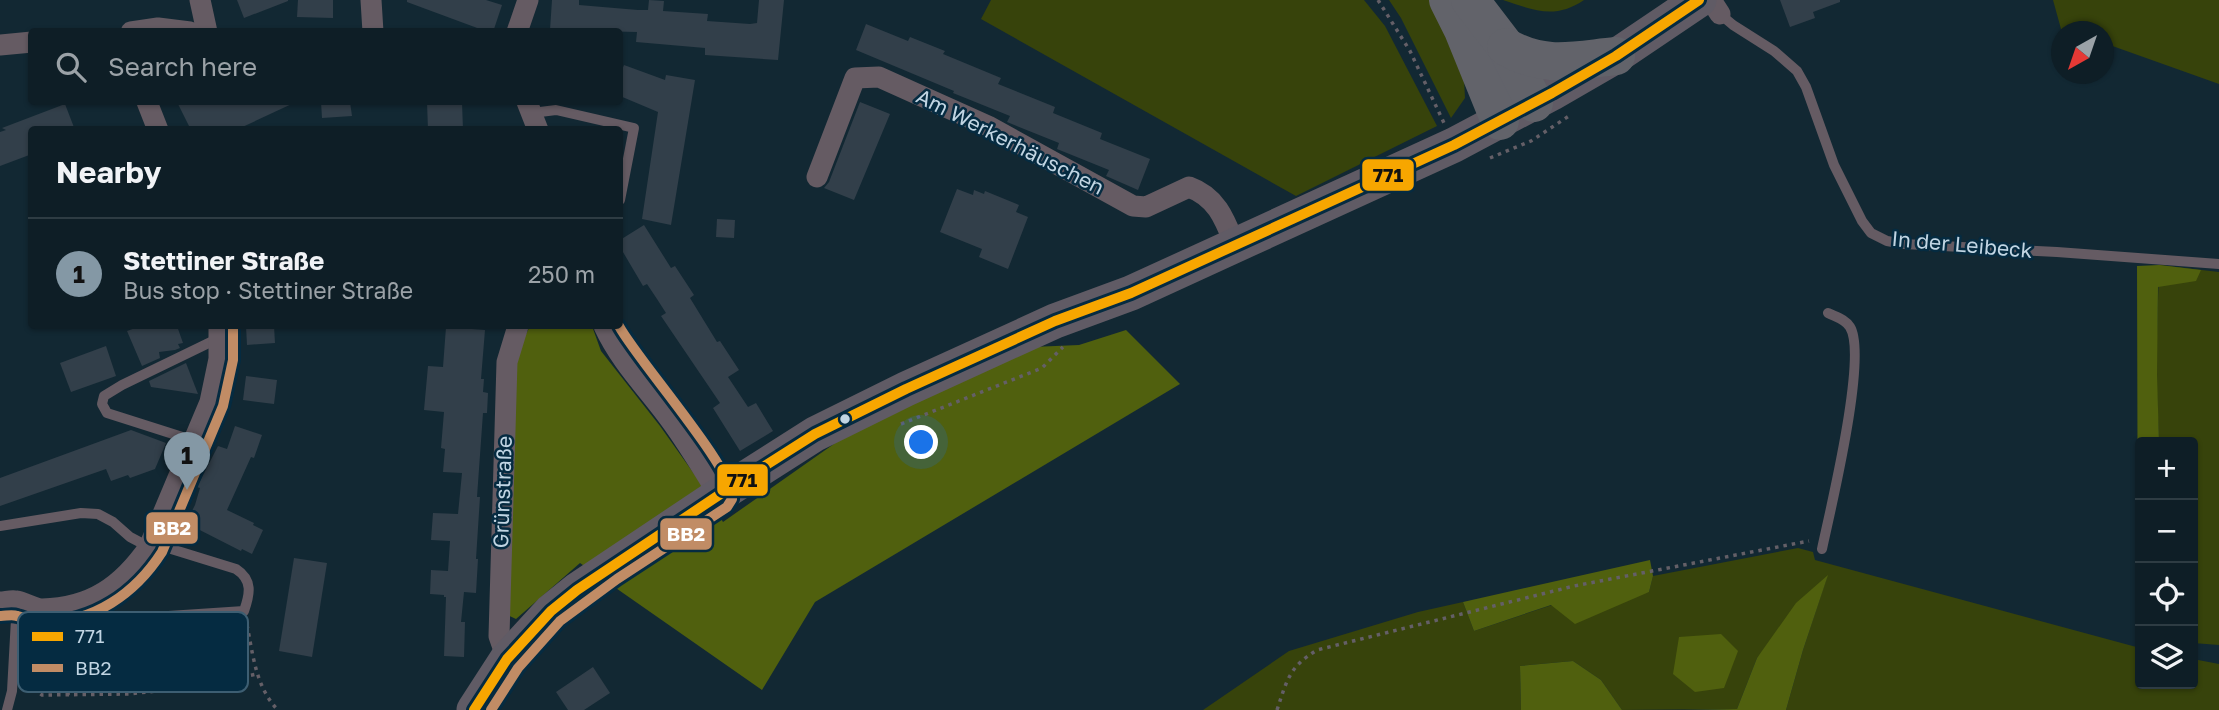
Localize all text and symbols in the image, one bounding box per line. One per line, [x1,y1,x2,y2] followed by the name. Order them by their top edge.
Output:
[2051,21,2114,84] north arrow
[28,28,623,105] search box
[52,48,90,86] icon: search
[108,51,257,82] text: Search here
[912,82,1109,200] street label: Am Werkerhäuschen
[56,154,161,190] text: Nearby
[1361,158,1415,192] line badge: 771
[1373,163,1403,186] text: 771
[1891,225,2034,263] street label: In der Leibeck
[123,245,324,276] text: Stettiner Straße
[73,260,85,288] text: 1
[528,260,595,288] text: 250 m
[123,276,413,304] text: Bus stop · Stettiner Straße
[838,412,852,426] unlabelled marker
[904,425,938,459] your location
[164,432,210,490] pin: 1
[487,435,517,549] street label: Grünstraße
[2135,437,2198,689] map controls
[2135,437,2198,500] button: +
[716,463,769,497] line badge: 771
[727,468,757,491] text: 771
[2135,500,2198,563] button: −
[145,511,199,545] line badge: BB2
[153,516,191,539] text: BB2
[659,517,713,551] line badge: BB2
[667,522,705,545] text: BB2
[2135,563,2198,626] button: locate
[18,612,248,692] legend
[75,624,104,647] text: 771
[2135,626,2198,689] button: layers
[75,656,111,679] text: BB2

